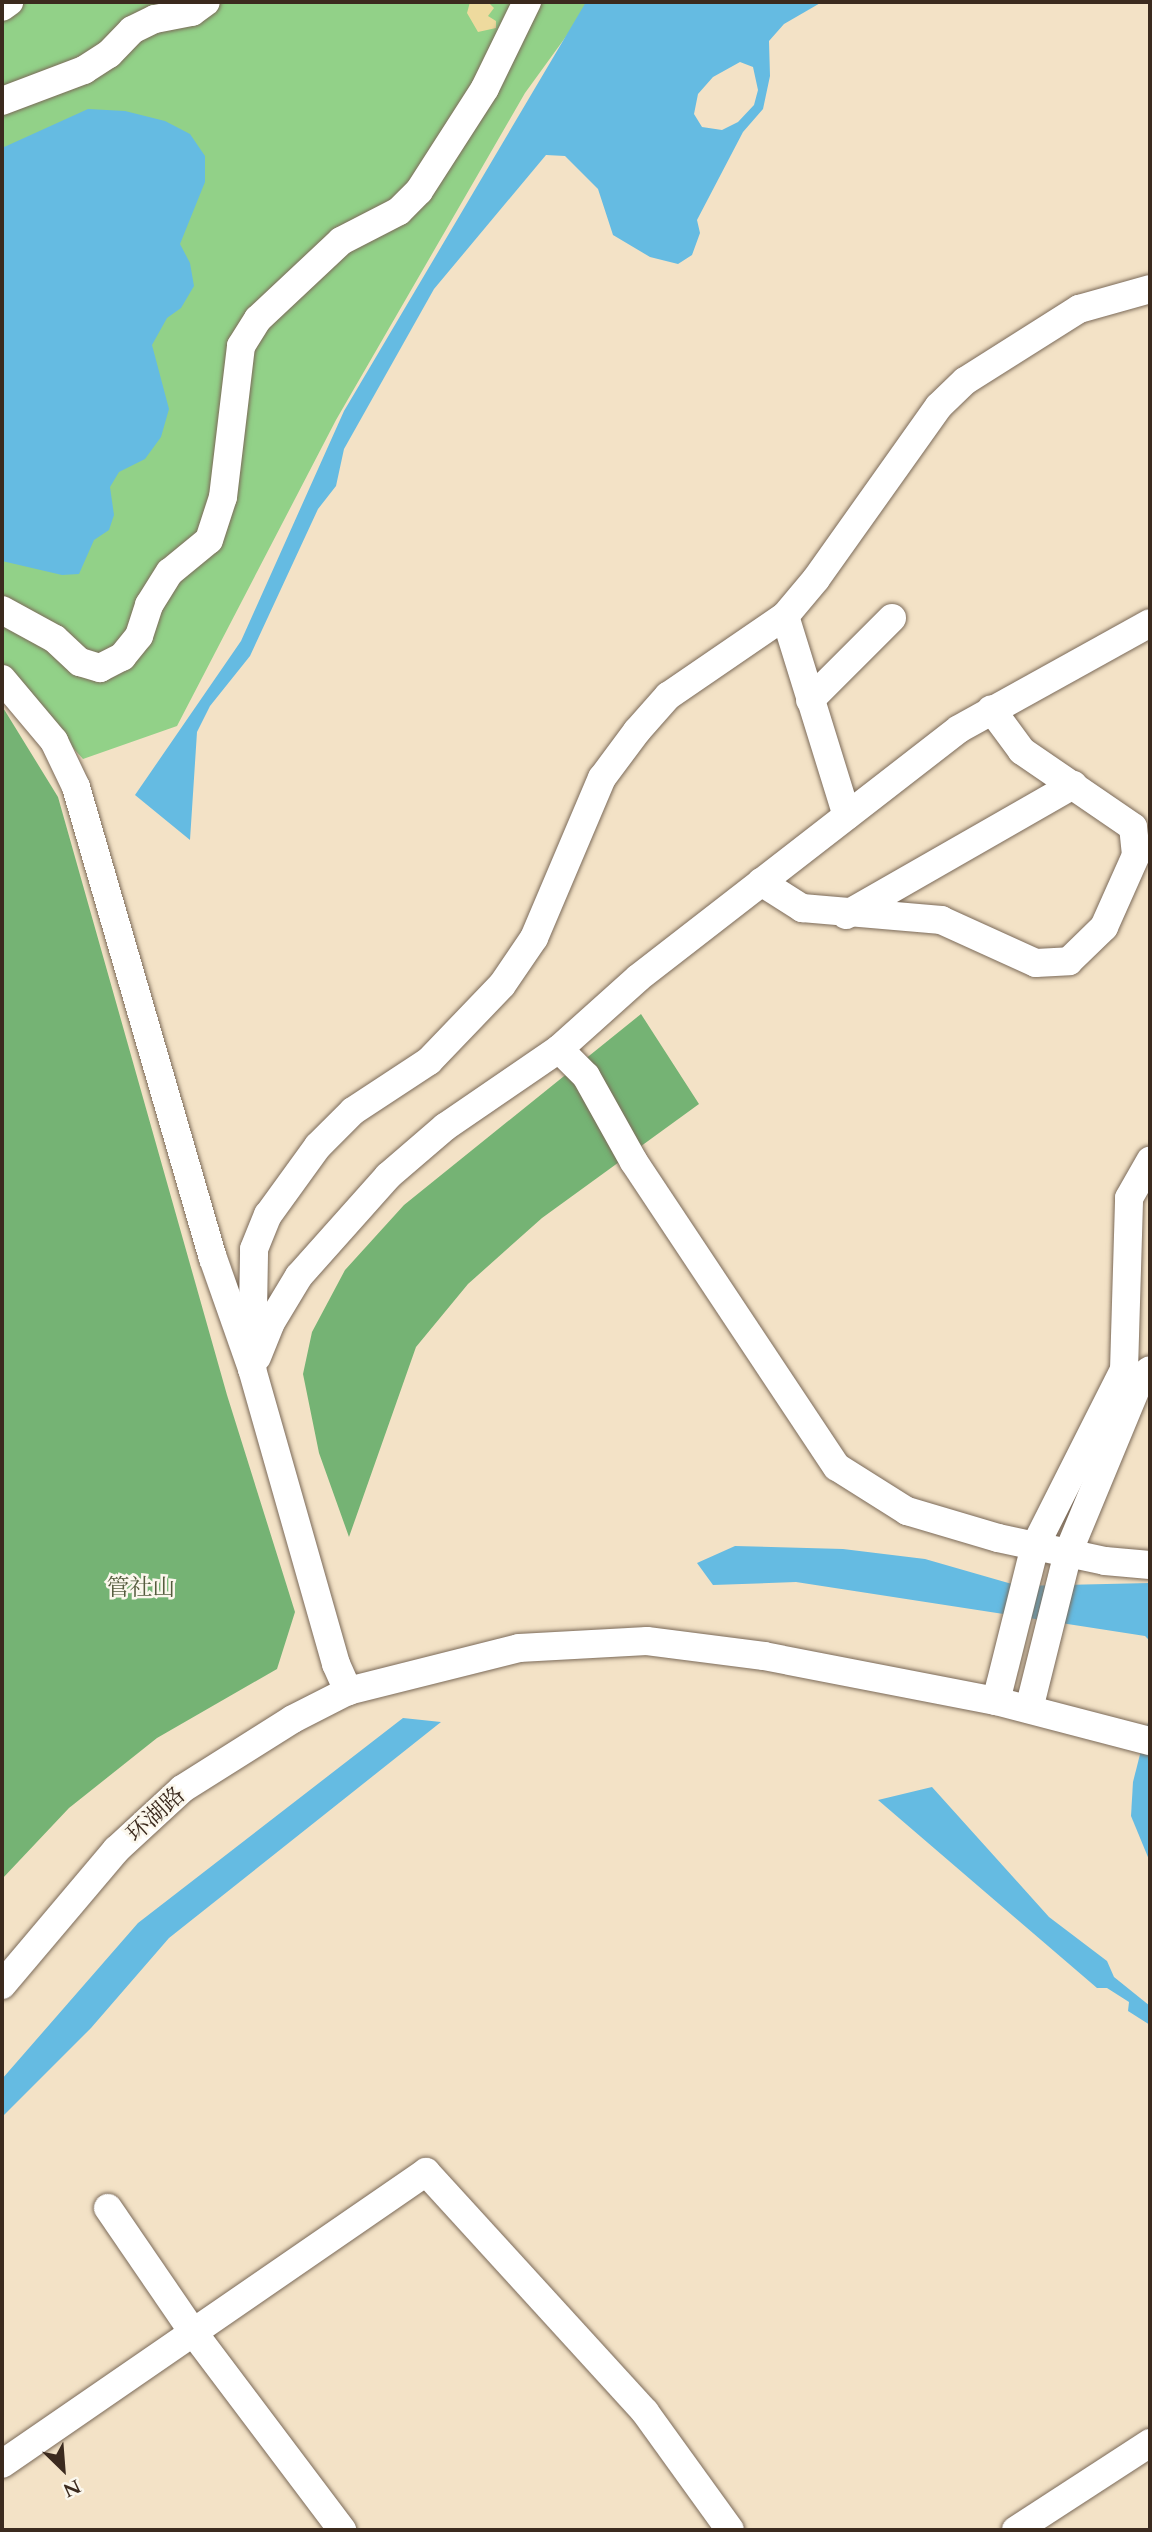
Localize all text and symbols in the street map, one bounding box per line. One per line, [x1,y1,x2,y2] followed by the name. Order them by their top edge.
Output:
[107,1574,175,1602] park label: 管社山
[121,1782,191,1848] street label: 环湖路
[28,2434,98,2504] north arrow
[59,2473,85,2503] text: N

